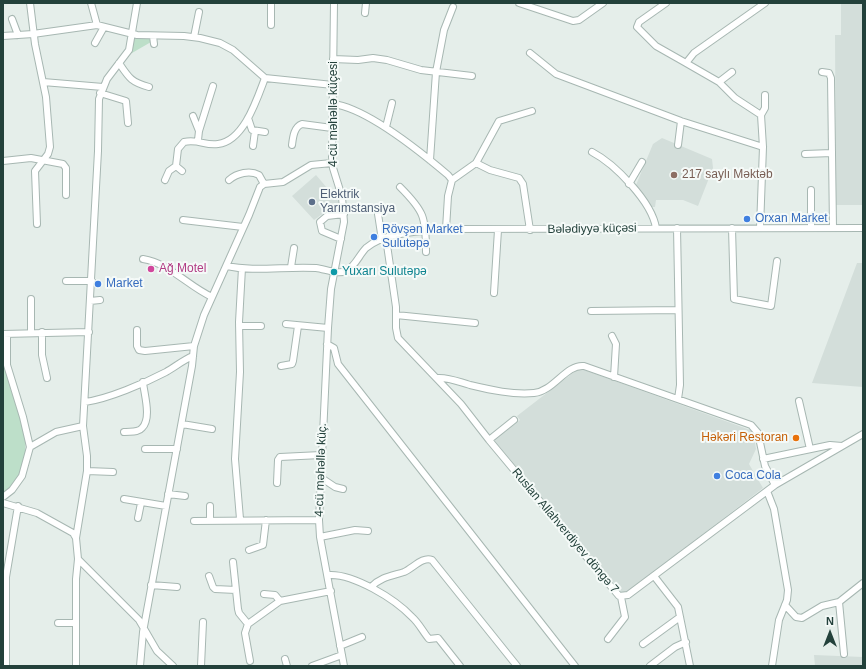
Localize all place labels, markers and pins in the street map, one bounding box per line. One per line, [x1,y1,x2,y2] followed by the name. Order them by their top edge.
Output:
[682,168,773,182] place label: 217 saylı Məktəb
[669,170,679,180] marker: 217 saylı Məktəb
[320,188,395,216] place label: Elektrik Yarımstansiya
[307,197,317,207] marker: Elektrik Yarımstansiya
[755,212,828,226] place label: Orxan Market
[742,214,752,224] marker: Orxan Market
[382,223,463,251] place label: Rövşən Market Sulutəpə
[369,232,379,242] marker: Rövşən Market Sulutəpə
[159,262,206,276] place label: Ağ Motel
[146,264,156,274] marker: Ağ Motel
[342,265,427,279] place label: Yuxarı Sulutəpə
[329,267,339,277] marker: Yuxarı Sulutəpə
[106,277,143,291] place label: Market
[93,279,103,289] marker: Market
[701,431,788,445] place label: Həkəri Restoran
[791,433,801,443] marker: Həkəri Restoran
[725,469,781,483] place label: Coca Cola
[712,471,722,481] marker: Coca Cola

